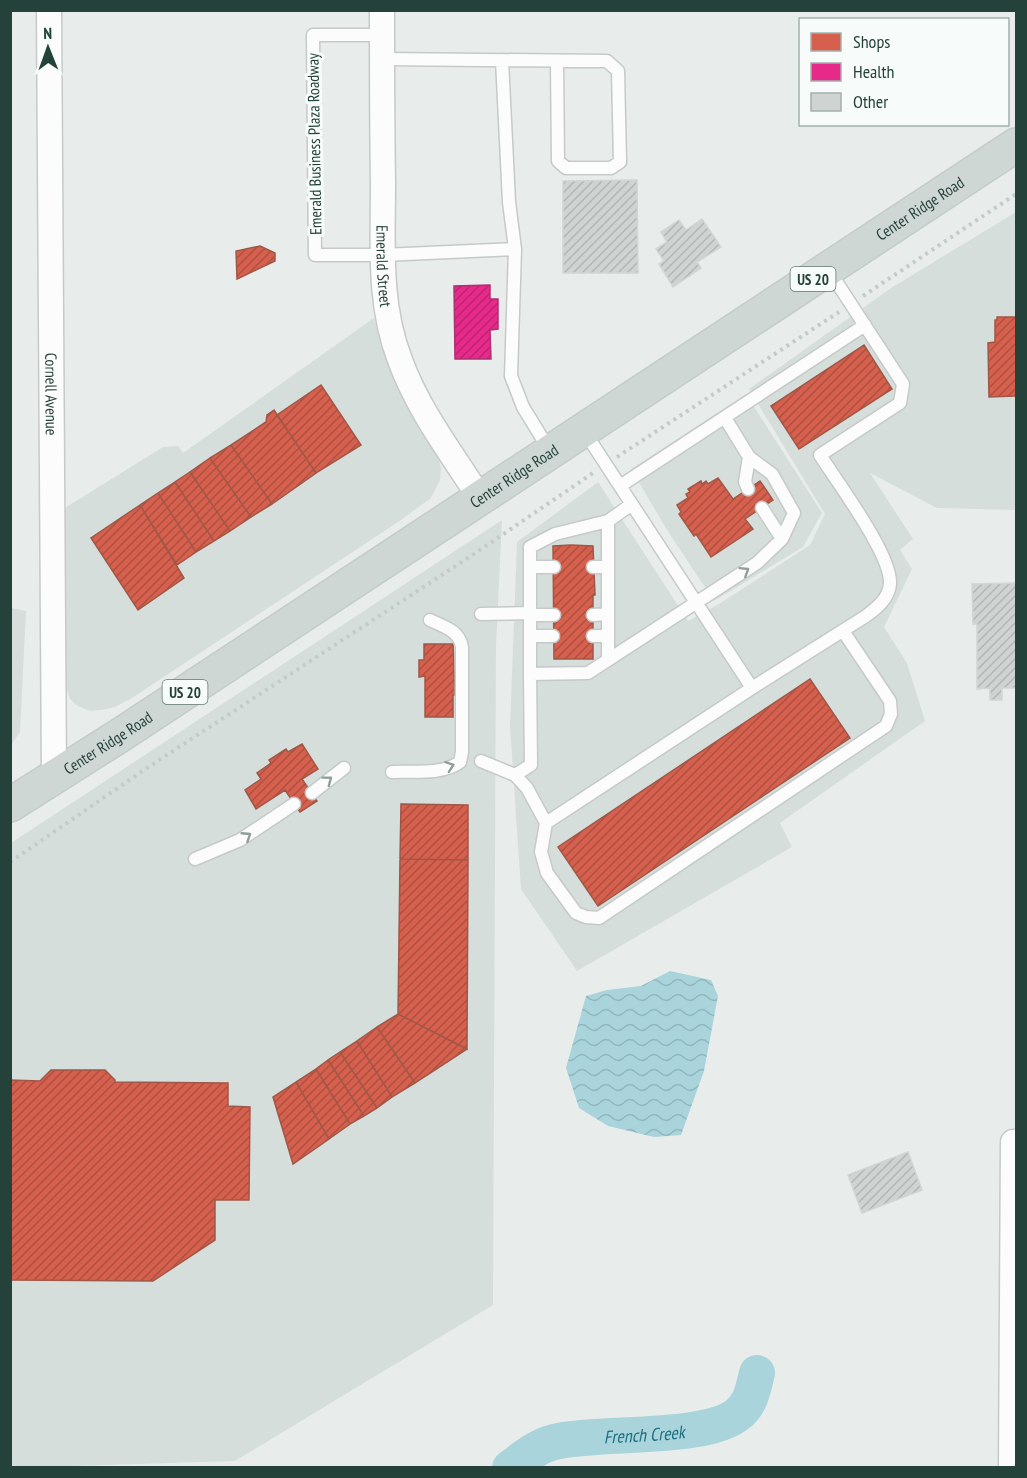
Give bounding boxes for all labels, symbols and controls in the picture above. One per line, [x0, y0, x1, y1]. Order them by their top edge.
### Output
north arrow [18, 18, 78, 78]
legend [799, 18, 1009, 126]
text: N [43, 23, 52, 43]
text: Shops [853, 30, 890, 53]
street label: Emerald Business Plaza Roadway [302, 53, 326, 235]
text: Health [853, 60, 894, 83]
text: Other [853, 90, 888, 113]
street label: Center Ridge Road [872, 172, 968, 245]
street label: Emerald Street [373, 225, 396, 309]
road number: US 20 [790, 267, 836, 291]
street label: Cornell Avenue [41, 353, 62, 435]
street label: Center Ridge Road [466, 439, 562, 512]
one-way arrow [739, 566, 749, 578]
road number: US 20 [162, 680, 207, 704]
street label: Center Ridge Road [60, 707, 156, 779]
one-way arrow [444, 761, 454, 773]
one-way arrow [321, 777, 332, 788]
one-way arrow [241, 831, 251, 843]
water label: French Creek [603, 1419, 688, 1448]

